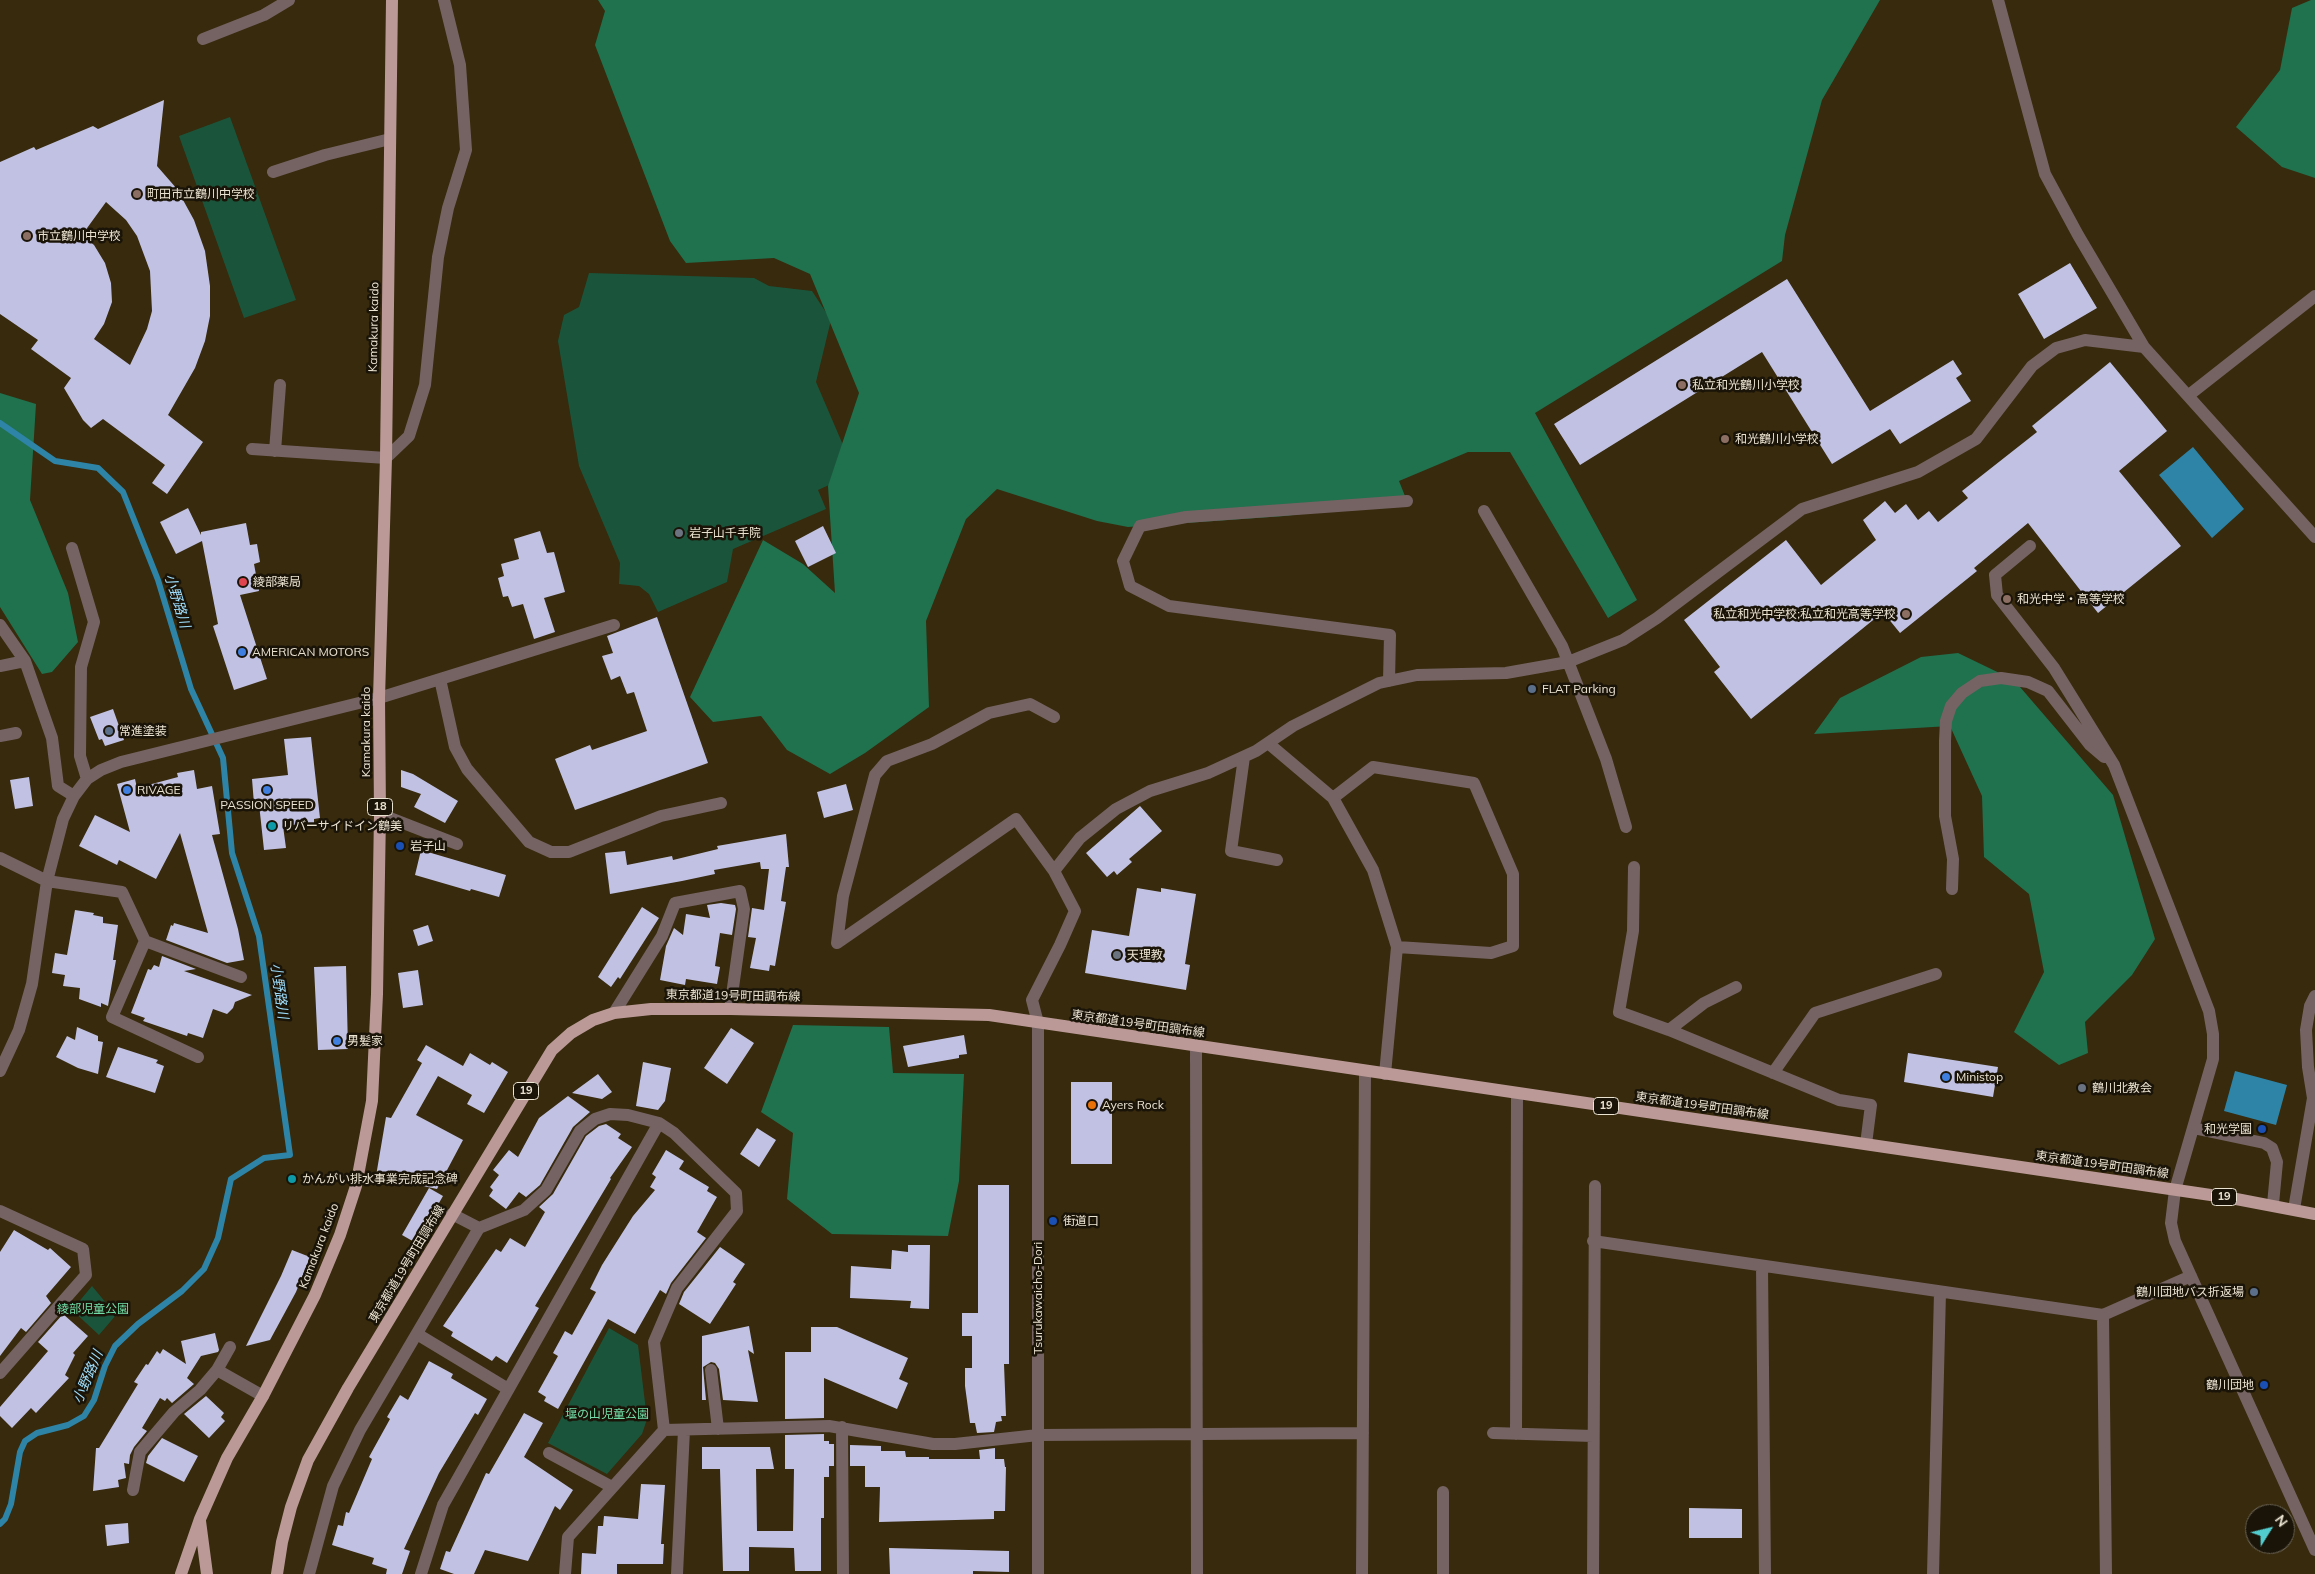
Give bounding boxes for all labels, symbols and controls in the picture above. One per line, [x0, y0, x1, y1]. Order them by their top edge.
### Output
place label: 町田市立鶴川中学校 [147, 187, 255, 201]
marker: 町田市立鶴川中学校 [131, 188, 143, 200]
place label: 市立鶴川中学校 [37, 229, 121, 243]
marker: 市立鶴川中学校 [21, 230, 33, 242]
street label: Kamakura kaido [366, 282, 382, 372]
place label: 私立和光鶴川小学校 [1692, 378, 1800, 392]
marker: 私立和光鶴川小学校 [1676, 379, 1688, 391]
place label: 和光鶴川小学校 [1735, 432, 1819, 446]
marker: 和光鶴川小学校 [1719, 433, 1731, 445]
place label: 岩子山千手院 [689, 526, 761, 540]
marker: 岩子山千手院 [673, 527, 685, 539]
water label: 小野路川 [161, 572, 193, 630]
place label: 綾部薬局 [253, 575, 301, 589]
marker: 綾部薬局 [237, 576, 249, 588]
place label: 和光中学・高等学校 [2017, 592, 2125, 606]
marker: 和光中学・高等学校 [2001, 593, 2013, 605]
place label: 私立和光中学校;私立和光高等学校 [1713, 607, 1896, 621]
marker: 私立和光中学校;私立和光高等学校 [1900, 608, 1912, 620]
place label: AMERICAN MOTORS [252, 645, 369, 659]
marker: AMERICAN MOTORS [236, 646, 248, 658]
place label: FLAT Parking [1542, 682, 1616, 696]
marker: FLAT Parking [1526, 683, 1538, 695]
street label: Kamakura kaido [359, 687, 373, 777]
place label: 常進塗装 [119, 724, 167, 738]
marker: 常進塗装 [103, 725, 115, 737]
place label: RIVAGE [137, 783, 181, 797]
marker: RIVAGE [121, 784, 133, 796]
marker: PASSION SPEED [261, 784, 273, 796]
place label: PASSION SPEED [220, 798, 314, 812]
road number: 18 [368, 799, 392, 816]
place label: リバーサイドイン鶴美 [282, 819, 402, 833]
marker: リバーサイドイン鶴美 [266, 820, 278, 832]
place label: 岩子山 [410, 839, 446, 853]
marker: 岩子山 [394, 840, 406, 852]
place label: 天理教 [1127, 948, 1163, 962]
marker: 天理教 [1111, 949, 1123, 961]
water label: 小野路川 [267, 962, 291, 1020]
street label: 東京都道19号町田調布線 [666, 988, 800, 1004]
street label: 東京都道19号町田調布線 [1070, 1008, 1206, 1040]
place label: 男髪家 [347, 1034, 383, 1048]
marker: 男髪家 [331, 1035, 343, 1047]
place label: Ministop [1956, 1070, 2003, 1084]
marker: Ministop [1940, 1071, 1952, 1083]
place label: 鶴川北教会 [2092, 1081, 2152, 1095]
road number: 19 [514, 1082, 538, 1100]
marker: 鶴川北教会 [2076, 1082, 2088, 1094]
street label: 東京都道19号町田調布線 [1634, 1090, 1770, 1122]
place label: Ayers Rock [1102, 1098, 1164, 1112]
road number: 19 [1594, 1098, 1618, 1114]
marker: Ayers Rock [1086, 1099, 1098, 1111]
place label: 和光学園 [2204, 1122, 2252, 1136]
marker: 和光学園 [2256, 1123, 2268, 1135]
street label: 東京都道19号町田調布線 [2034, 1149, 2170, 1181]
place label: かんがい排水事業完成記念碑 [302, 1172, 458, 1186]
marker: かんがい排水事業完成記念碑 [286, 1173, 298, 1185]
road number: 19 [2212, 1188, 2236, 1206]
street label: Kamakura kaido [296, 1201, 342, 1291]
street label: 東京都道19号町田調布線 [366, 1203, 448, 1325]
place label: 街道口 [1063, 1214, 1099, 1228]
marker: 街道口 [1047, 1215, 1059, 1227]
street label: Tsurukawaicho-Dori [1031, 1242, 1045, 1354]
place label: 鶴川団地バス折返場 [2136, 1285, 2244, 1299]
marker: 鶴川団地バス折返場 [2248, 1286, 2260, 1298]
park label: 綾部児童公園 [57, 1302, 129, 1316]
water label: 小野路川 [69, 1348, 107, 1406]
place label: 鶴川団地 [2206, 1378, 2254, 1392]
marker: 鶴川団地 [2258, 1379, 2270, 1391]
park label: 堰の山児童公園 [565, 1407, 649, 1421]
north arrow [2245, 1504, 2295, 1554]
text: N [2271, 1511, 2292, 1530]

